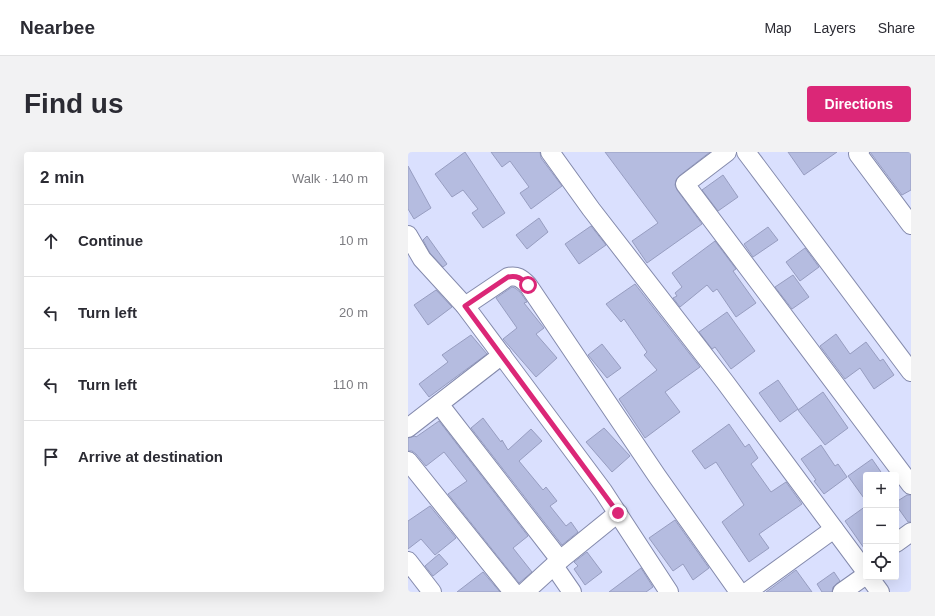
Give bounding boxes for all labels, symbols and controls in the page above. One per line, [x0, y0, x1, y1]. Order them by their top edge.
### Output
text: Nearbee [20, 17, 95, 38]
text: Map [764, 20, 792, 36]
text: Layers [814, 20, 856, 36]
text: Share [878, 20, 915, 36]
button: Directions [807, 86, 911, 122]
text: Find us [24, 88, 124, 119]
text: 2 min [40, 168, 84, 187]
text: Walk · 140 m [292, 171, 368, 186]
icon: ahead [40, 230, 62, 252]
text: Continue [78, 232, 143, 249]
text: 10 m [339, 233, 368, 248]
route start [519, 276, 537, 294]
icon: left [40, 302, 62, 324]
text: Turn left [78, 304, 137, 321]
text: 20 m [339, 305, 368, 320]
icon: left [40, 374, 62, 396]
text: Turn left [78, 376, 137, 393]
text: 110 m [333, 377, 368, 392]
icon: arrive [40, 446, 62, 468]
text: Arrive at destination [78, 448, 223, 465]
map controls [863, 472, 899, 580]
button: + [863, 472, 899, 508]
route end [609, 504, 627, 522]
button: − [863, 508, 899, 544]
button: locate [863, 544, 899, 580]

